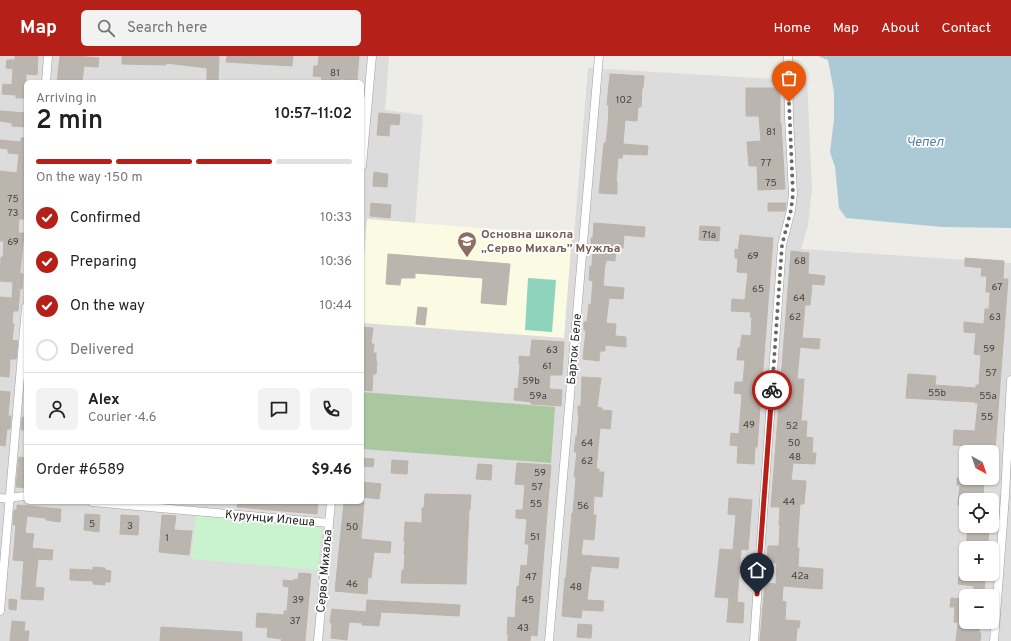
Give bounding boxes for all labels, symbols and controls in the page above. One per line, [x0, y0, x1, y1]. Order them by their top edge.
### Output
search box [81, 10, 361, 46]
text: Map [20, 16, 57, 40]
icon: search [95, 17, 117, 39]
text: Search here [127, 19, 207, 38]
text: Home [774, 20, 811, 37]
text: Map [833, 20, 859, 37]
text: About [881, 20, 920, 37]
text: Contact [942, 20, 991, 37]
pin [772, 61, 806, 102]
house number: 81 [330, 67, 340, 80]
icon: bag [778, 67, 800, 89]
text: Arriving in [36, 91, 97, 107]
house number: 102 [616, 94, 632, 107]
text: 2 min [36, 105, 103, 138]
text: 10:57–11:02 [275, 105, 352, 124]
house number: 81 [766, 126, 776, 139]
water label: Чепел [907, 135, 944, 151]
house number: 77 [761, 157, 771, 170]
text: On the way · 150 m [36, 170, 142, 186]
house number: 75 [765, 177, 777, 190]
house number: 75 [7, 193, 19, 206]
house number: 73 [7, 207, 19, 220]
icon: check [36, 207, 58, 229]
text: Confirmed [70, 209, 141, 228]
text: 10:33 [320, 210, 352, 226]
place label: Основна школа „Серво Михаљ” Мужља [481, 227, 620, 257]
house number: 71a [702, 229, 716, 242]
school or university icon: Основна школа „Серво Михаљ” Мужља [456, 230, 478, 258]
house number: 69 [7, 236, 19, 249]
house number: 69 [747, 250, 759, 263]
icon: check [36, 251, 58, 273]
text: Preparing [70, 253, 137, 272]
text: 10:36 [320, 254, 352, 270]
house number: 68 [794, 255, 806, 268]
house number: 67 [992, 281, 1003, 294]
house number: 65 [752, 283, 764, 296]
house number: 64 [793, 292, 805, 305]
icon: check [36, 295, 58, 317]
text: On the way [70, 297, 145, 316]
text: 10:44 [320, 298, 352, 314]
house number: 62 [789, 311, 801, 324]
house number: 63 [989, 311, 1001, 324]
street label: Барток Беле [564, 313, 586, 385]
text: Delivered [70, 341, 134, 360]
house number: 59 [983, 343, 995, 356]
house number: 63 [546, 344, 558, 357]
house number: 61 [542, 360, 552, 373]
house number: 57 [985, 367, 997, 380]
courier [752, 370, 792, 410]
house number: 59b [522, 375, 540, 388]
icon: bike [761, 379, 783, 401]
house number: 55b [928, 387, 946, 400]
button: person [36, 388, 78, 430]
button: chat [258, 388, 300, 430]
button: phone [310, 388, 352, 430]
house number: 59a [529, 390, 547, 403]
house number: 55a [979, 390, 997, 403]
text: Alex [88, 391, 120, 410]
text: Courier · 4.6 [88, 410, 156, 426]
house number: 55 [981, 411, 993, 424]
house number: 49 [743, 419, 755, 432]
house number: 52 [786, 420, 798, 433]
house number: 64 [581, 437, 593, 450]
house number: 50 [788, 437, 800, 450]
north arrow [959, 445, 999, 485]
map controls [959, 445, 999, 629]
house number: 48 [789, 451, 801, 464]
house number: 62 [581, 455, 593, 468]
text: Order #6589 [36, 461, 125, 480]
text: $9.46 [311, 461, 352, 480]
house number: 59 [534, 467, 546, 480]
house number: 57 [531, 481, 543, 494]
button: locate [959, 493, 999, 533]
house number: 44 [783, 496, 795, 509]
house number: 55 [530, 498, 542, 511]
house number: 56 [577, 500, 589, 513]
street label: Курунци Илеша [224, 507, 315, 531]
house number: 5 [89, 518, 95, 531]
house number: 3 [127, 520, 133, 533]
house number: 50 [346, 521, 358, 534]
street label: Серво Михаља [313, 529, 337, 613]
house number: 51 [530, 531, 540, 544]
house number: 1 [165, 532, 169, 545]
button: + [959, 541, 999, 581]
pin [740, 553, 774, 594]
icon: home [746, 559, 768, 581]
house number: 42a [791, 570, 809, 583]
house number: 47 [525, 571, 537, 584]
house number: 46 [346, 578, 358, 591]
house number: 48 [570, 581, 582, 594]
button: − [959, 589, 999, 629]
house number: 39 [292, 594, 304, 607]
house number: 45 [522, 594, 534, 607]
house number: 37 [289, 615, 301, 628]
house number: 43 [517, 622, 529, 635]

